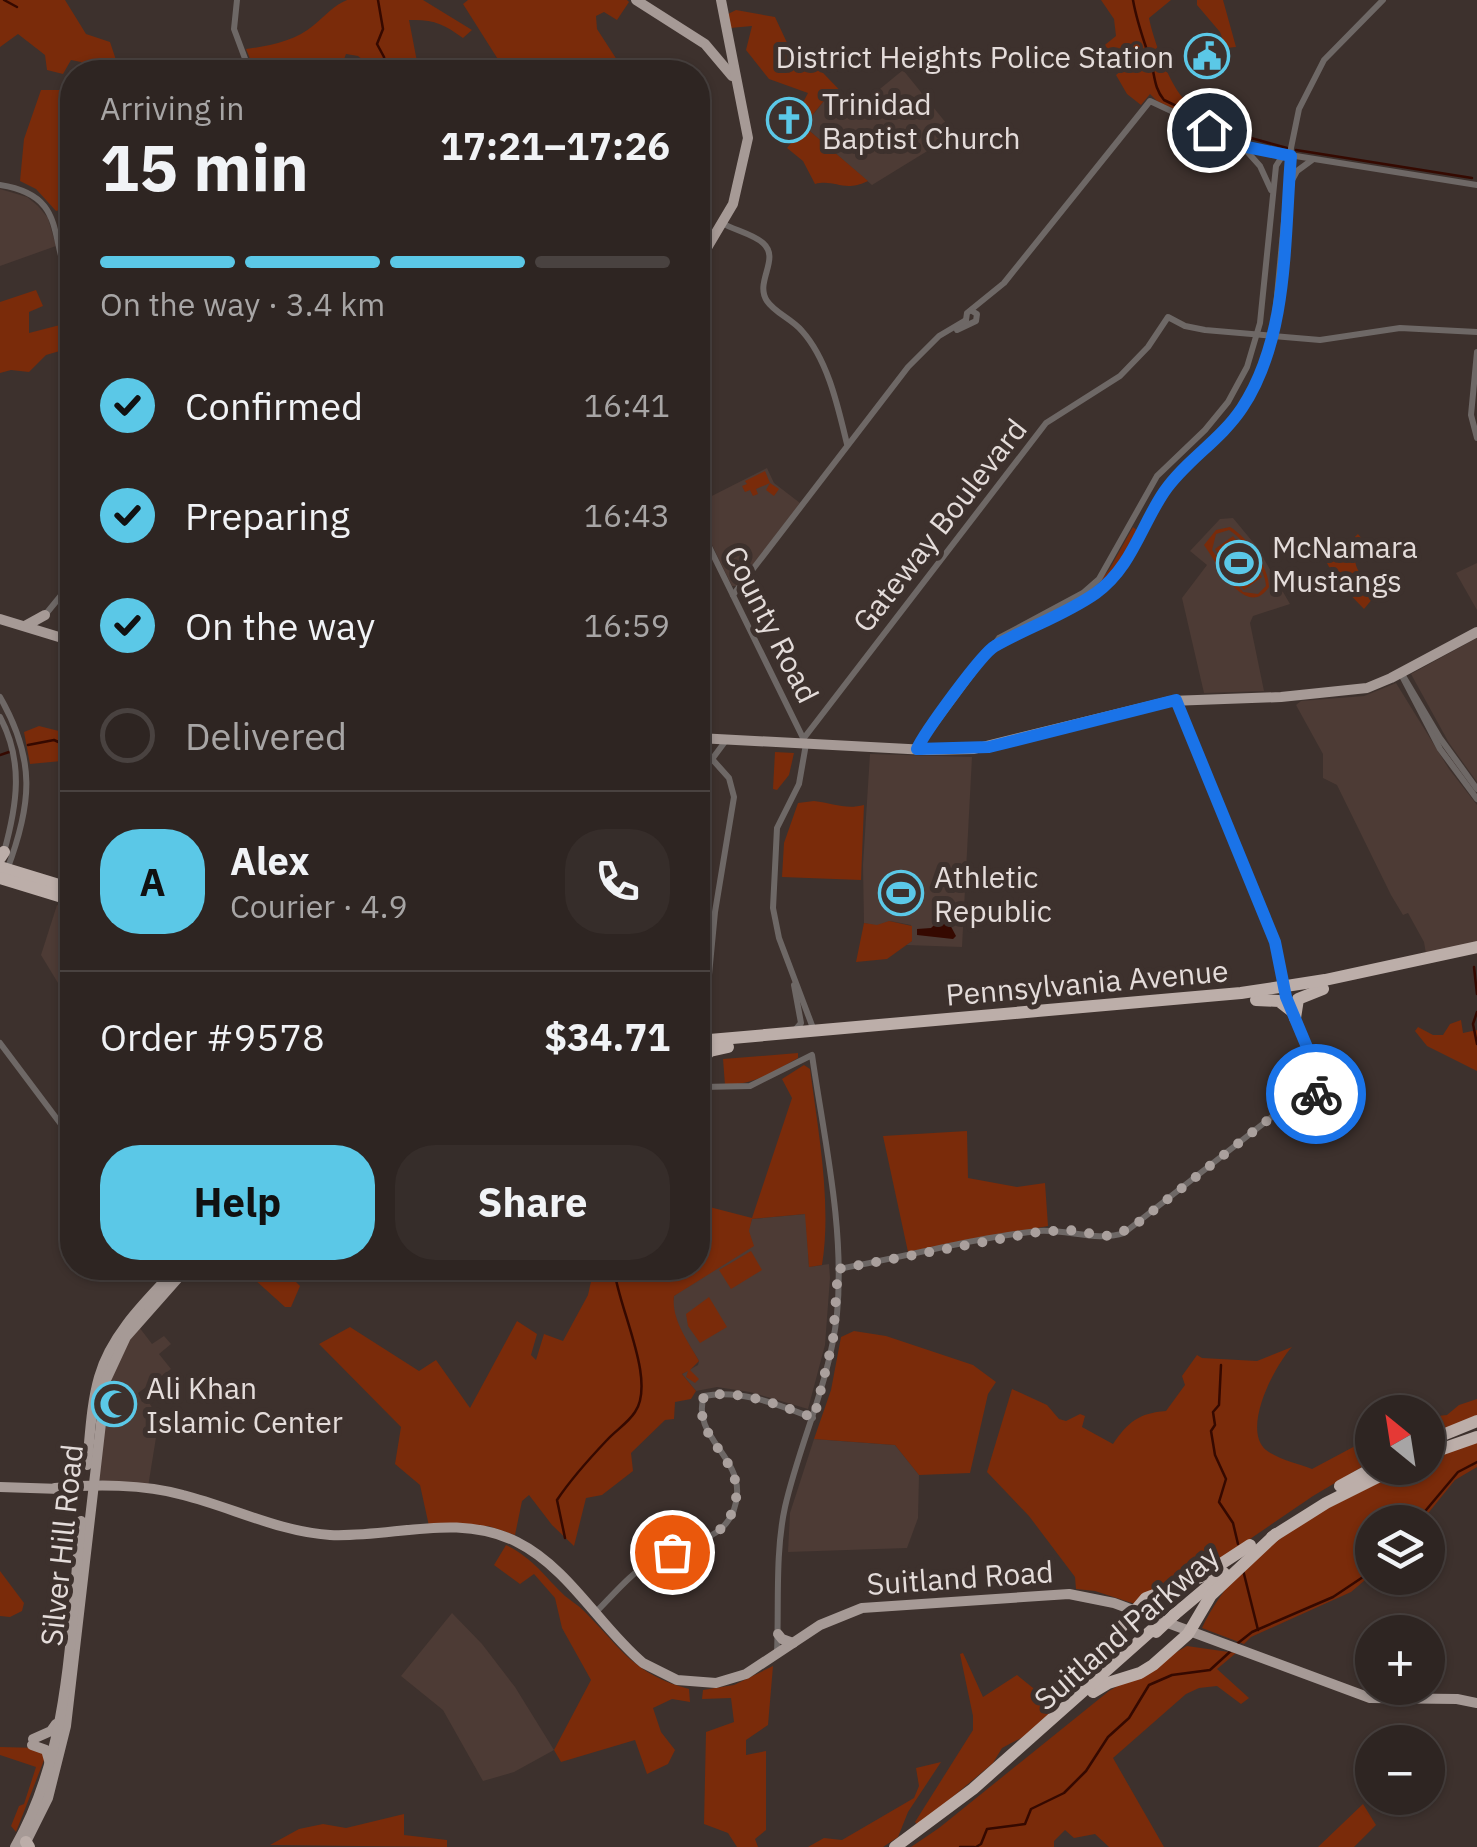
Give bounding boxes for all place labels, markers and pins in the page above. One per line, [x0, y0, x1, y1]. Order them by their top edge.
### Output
public building icon: District Heights Police Station [1184, 33, 1230, 79]
place label: District Heights Police Station [776, 37, 1174, 76]
place label: Trinidad Baptist Church [822, 84, 1021, 157]
pin [1167, 88, 1252, 173]
church icon: Trinidad Baptist Church [766, 97, 812, 143]
place label: McNamara Mustangs [1272, 527, 1418, 600]
sports icon: McNamara Mustangs [1216, 540, 1262, 586]
place label: Athletic Republic [934, 857, 1052, 930]
sports icon: Athletic Republic [878, 870, 924, 916]
place label: Ali Khan Islamic Center [146, 1368, 343, 1441]
mosque icon: Ali Khan Islamic Center [91, 1381, 137, 1427]
pin [630, 1510, 715, 1595]

